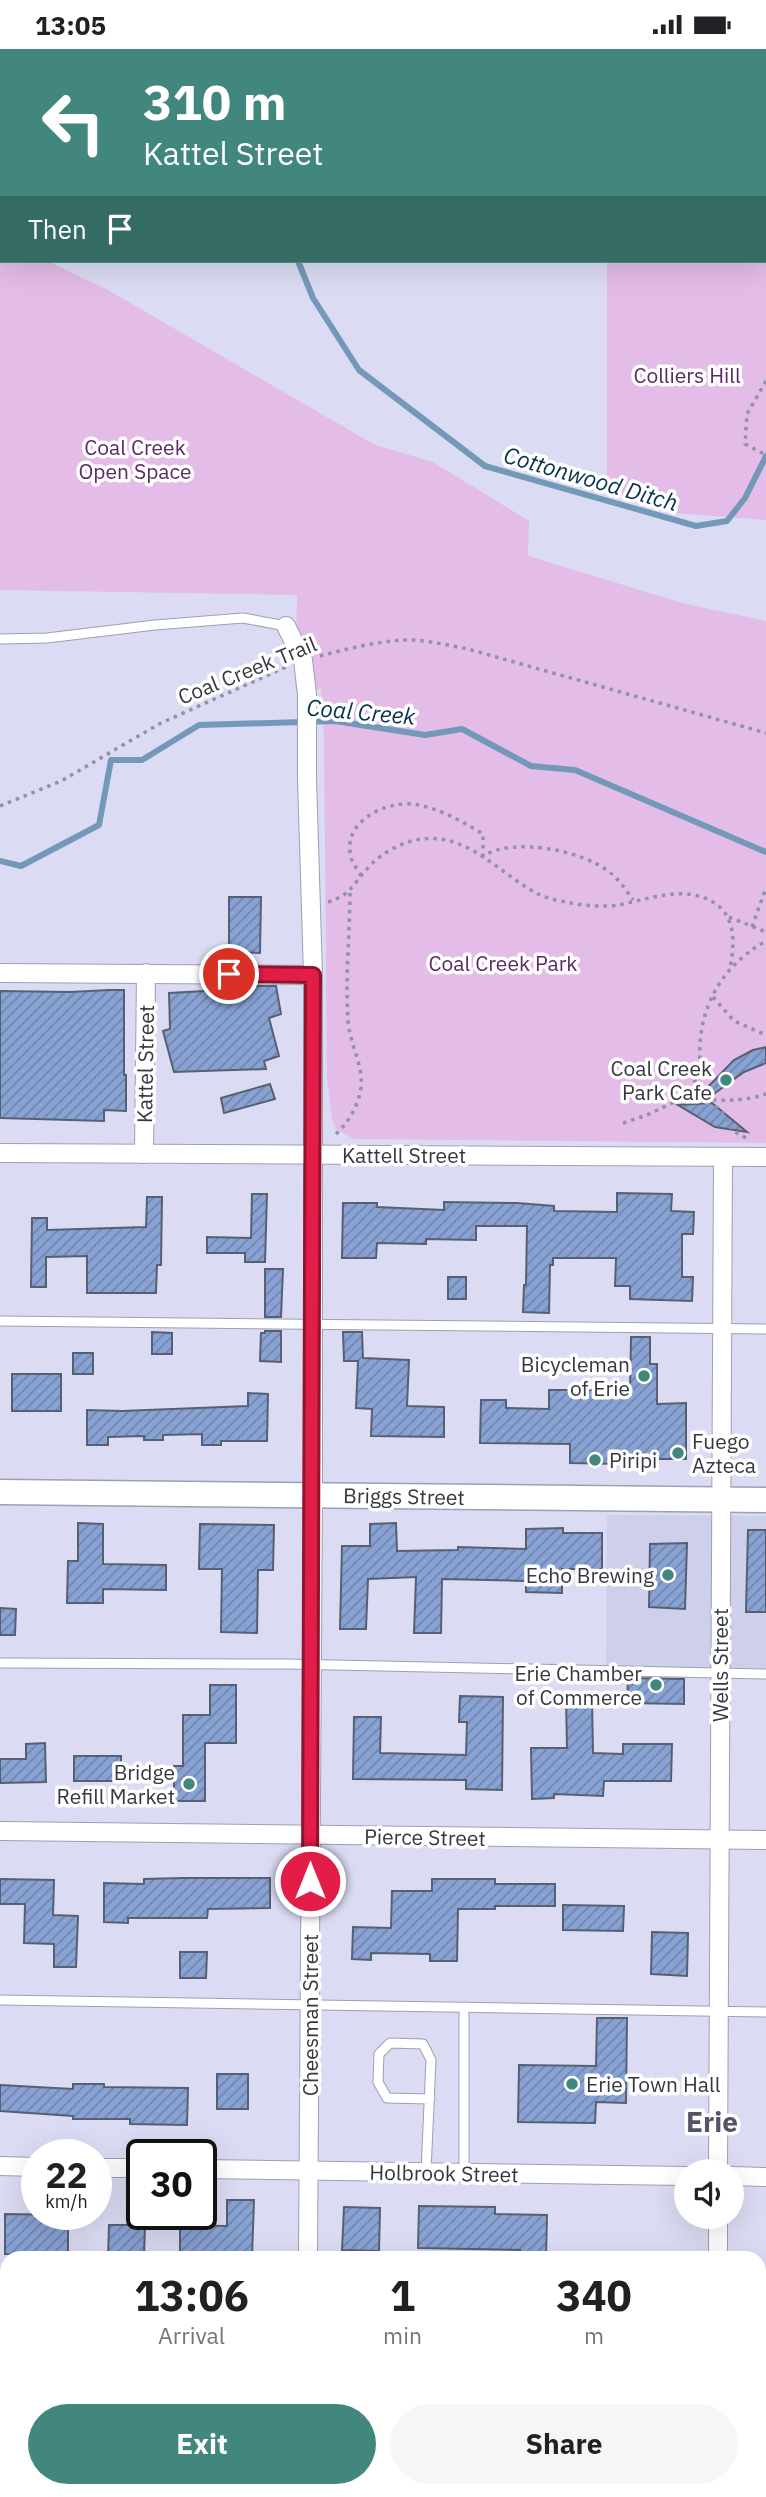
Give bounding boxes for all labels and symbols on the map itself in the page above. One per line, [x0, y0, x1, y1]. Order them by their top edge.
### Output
park label: Colliers Hill [633, 361, 741, 389]
park label: Coal Creek Open Space [78, 433, 192, 485]
water label: Cottonwood Ditch [501, 439, 681, 517]
street label: Coal Creek Trail [173, 629, 321, 711]
water label: Coal Creek [305, 691, 418, 731]
pin [199, 944, 259, 1004]
park label: Coal Creek Park [429, 949, 577, 977]
street label: Kattel Street [130, 1005, 160, 1123]
place label: Coal Creek Park Cafe [611, 1054, 712, 1106]
marker: Coal Creek Park Cafe [718, 1072, 734, 1088]
street label: Kattell Street [342, 1141, 466, 1169]
place label: Bicycleman of Erie [521, 1350, 630, 1402]
marker: Bicycleman of Erie [636, 1368, 652, 1384]
place label: Fuego Azteca [692, 1427, 756, 1479]
marker: Fuego Azteca [670, 1445, 686, 1461]
place label: Piripi [609, 1446, 657, 1474]
marker: Piripi [587, 1452, 603, 1468]
street label: Briggs Street [343, 1481, 465, 1511]
place label: Echo Brewing [526, 1561, 654, 1589]
marker: Echo Brewing [660, 1567, 676, 1583]
street label: Wells Street [706, 1608, 734, 1722]
place label: Erie Chamber of Commerce [514, 1659, 642, 1711]
marker: Erie Chamber of Commerce [648, 1677, 664, 1693]
place label: Bridge Refill Market [57, 1758, 175, 1810]
marker: Bridge Refill Market [181, 1776, 197, 1792]
street label: Pierce Street [364, 1822, 486, 1852]
position arrow [273, 1844, 347, 1918]
street label: Cheesman Street [296, 1934, 324, 2096]
place label: Erie Town Hall [586, 2070, 721, 2098]
marker: Erie Town Hall [564, 2076, 580, 2092]
district label: Erie [686, 2103, 738, 2140]
speed limit sign: 30 [126, 2139, 217, 2230]
street label: Holbrook Street [369, 2158, 519, 2188]

